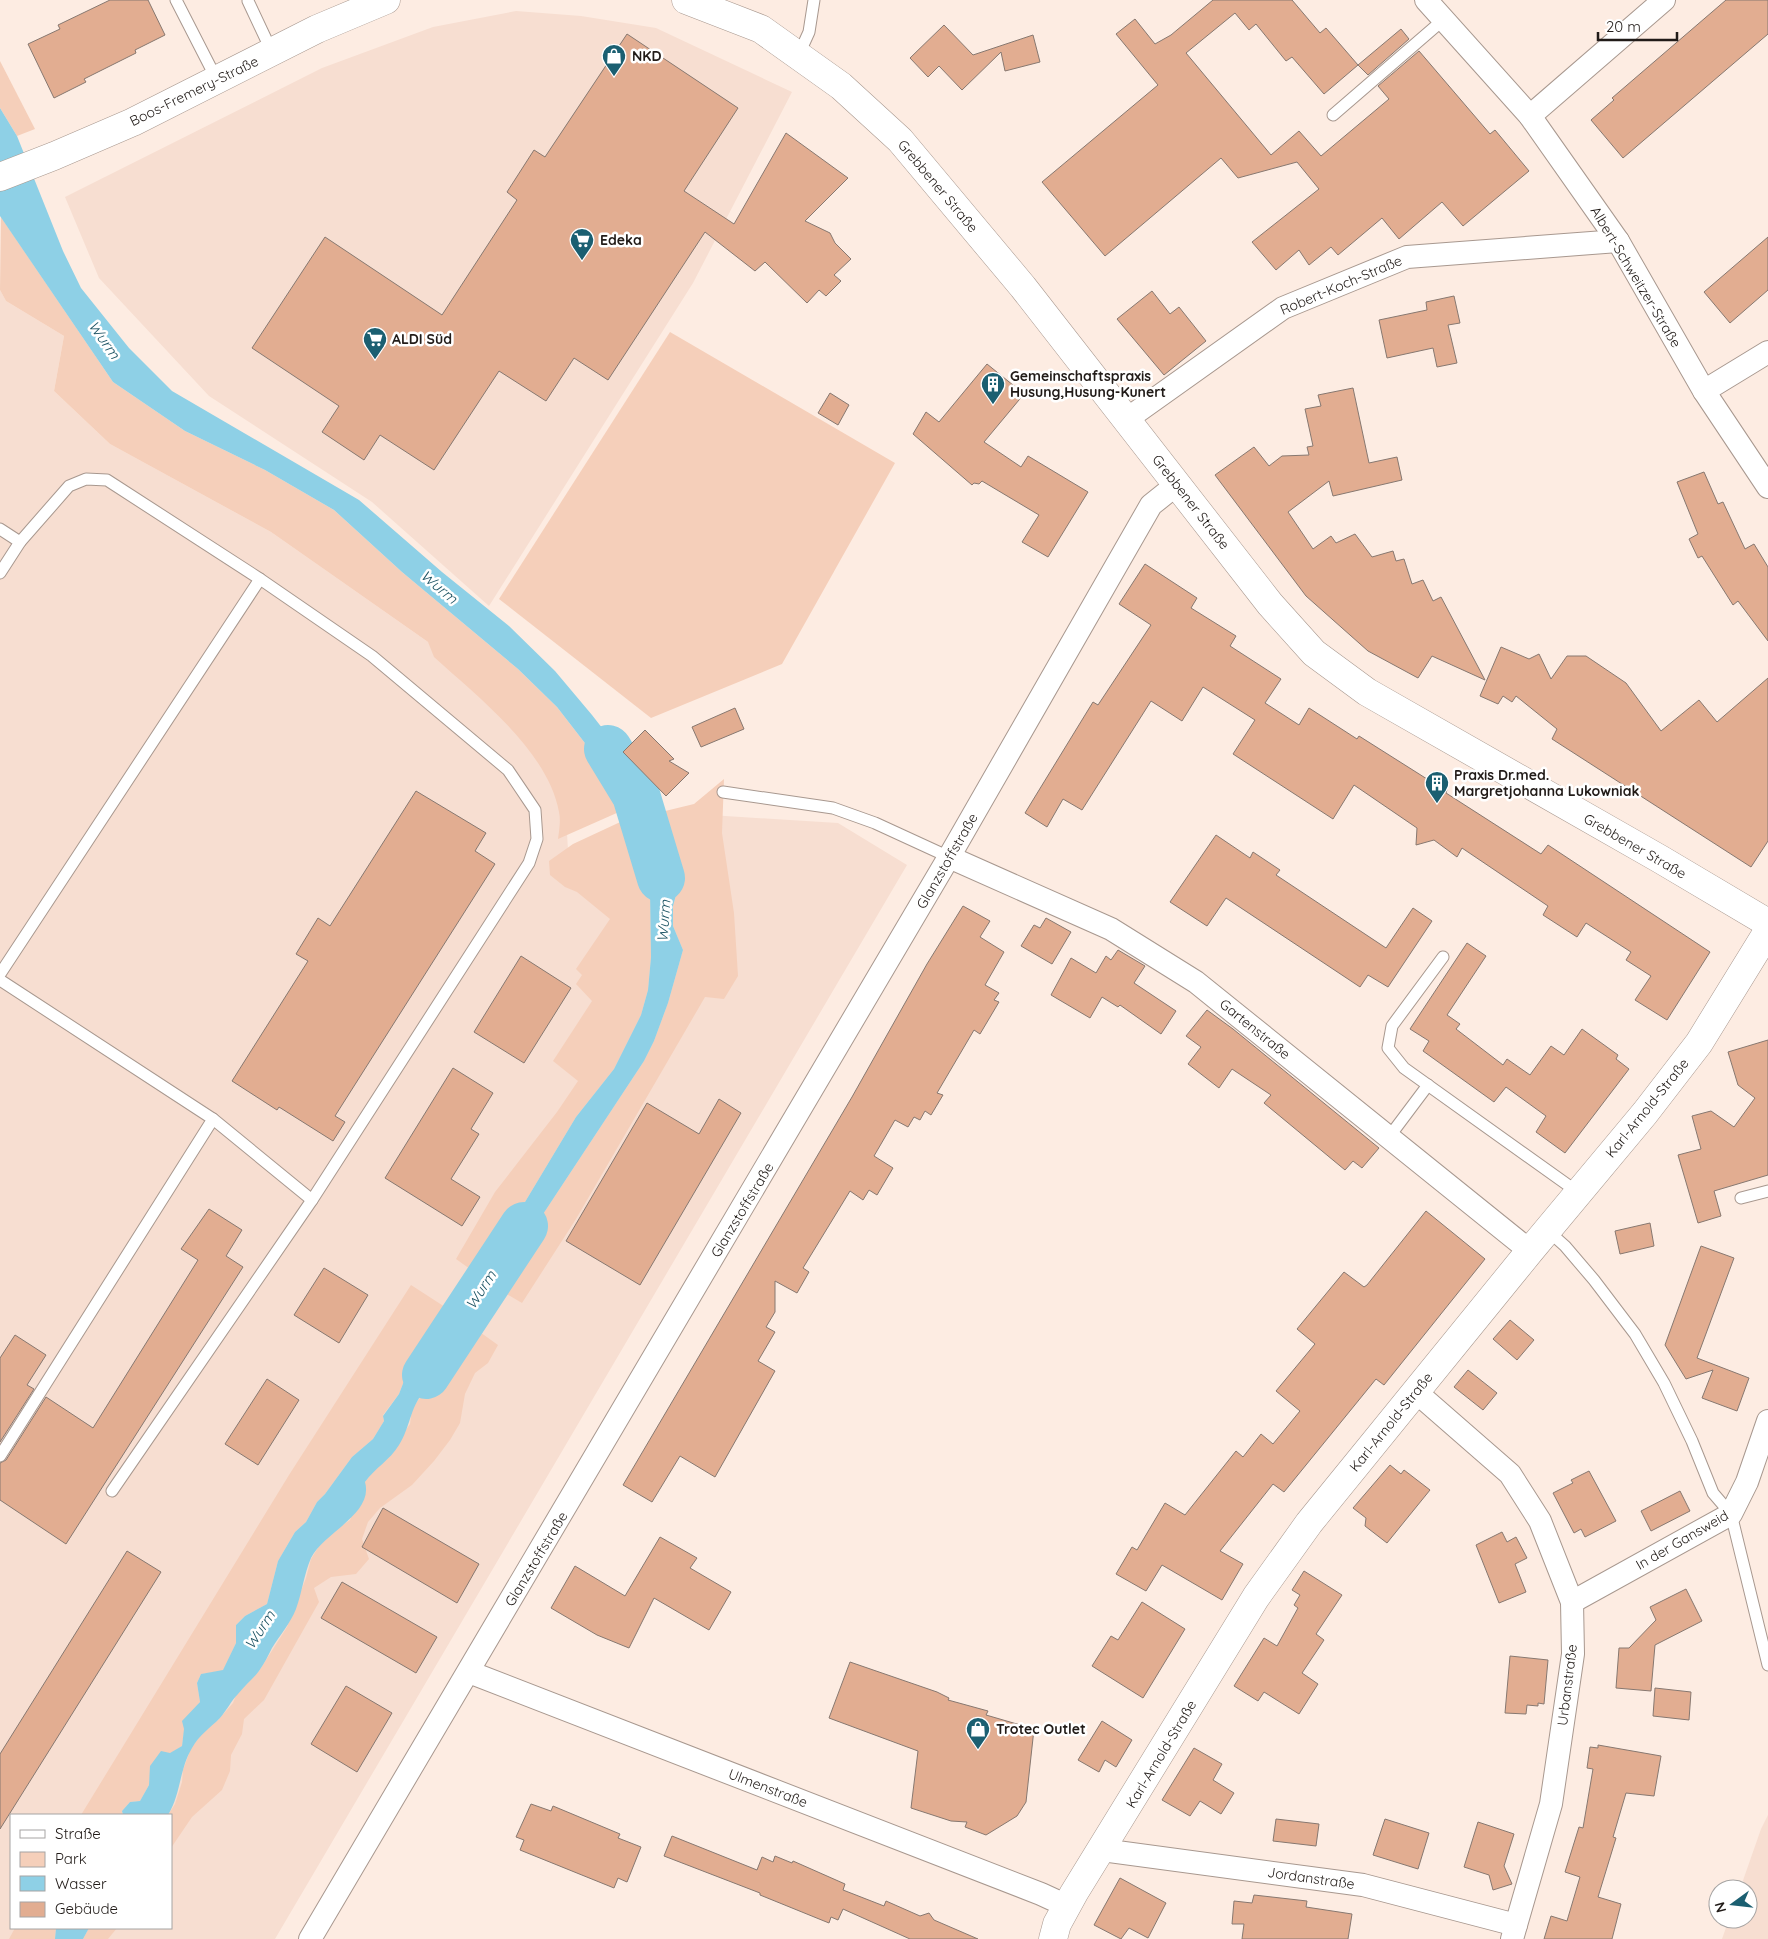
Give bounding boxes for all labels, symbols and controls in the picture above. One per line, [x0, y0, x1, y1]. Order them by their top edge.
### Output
scale bar [1598, 10, 1677, 42]
text: 20 m [1606, 17, 1641, 36]
shop icon: NKD [601, 43, 627, 77]
place label: NKD [632, 47, 661, 65]
street label: Boos-Fremery-Straße [127, 52, 261, 130]
street label: Grebbener Straße [894, 136, 982, 236]
street label: Albert-Schweitzer-Straße [1587, 203, 1685, 351]
supermarket icon: Edeka [569, 227, 595, 261]
place label: Edeka [600, 231, 642, 249]
street label: Robert-Koch-Straße [1277, 251, 1405, 319]
water label: Wurm [84, 317, 125, 363]
supermarket icon: ALDI Süd [362, 326, 388, 360]
place label: ALDI Süd [392, 330, 452, 348]
place label: Gemeinschaftspraxis Husung,Husung-Kunert [1010, 367, 1166, 401]
building icon: Gemeinschaftspraxis Husung,Husung-Kunert [980, 371, 1006, 405]
street label: Grebbener Straße [1148, 451, 1234, 553]
water label: Wurm [417, 566, 462, 608]
place label: Praxis Dr.med. Margretjohanna Lukowniak [1454, 766, 1639, 800]
building icon: Praxis Dr.med. Margretjohanna Lukowniak [1424, 770, 1450, 804]
street label: Grebbener Straße [1580, 809, 1690, 883]
street label: Glanzstoffstraße [912, 810, 982, 912]
water label: Wurm [653, 899, 674, 943]
street label: Gartenstraße [1216, 995, 1294, 1063]
street label: Karl-Arnold-Straße [1601, 1055, 1693, 1161]
street label: Glanzstoffstraße [707, 1159, 777, 1261]
water label: Wurm [461, 1267, 500, 1313]
street label: Karl-Arnold-Straße [1345, 1369, 1437, 1475]
street label: In der Gansweid [1632, 1506, 1732, 1574]
street label: Glanzstoffstraße [501, 1508, 571, 1610]
water label: Wurm [240, 1607, 279, 1653]
street label: Urbanstraße [1553, 1643, 1581, 1727]
street label: Karl-Arnold-Straße [1122, 1697, 1200, 1811]
shop icon: Trotec Outlet [965, 1716, 991, 1750]
place label: Trotec Outlet [996, 1720, 1086, 1738]
street label: Ulmenstraße [726, 1765, 810, 1811]
legend [10, 1814, 172, 1929]
text: Straße [55, 1824, 101, 1843]
text: Park [55, 1849, 87, 1868]
street label: Jordanstraße [1266, 1863, 1356, 1893]
text: Wasser [55, 1874, 107, 1893]
north arrow [1708, 1879, 1758, 1929]
text: Gebäude [55, 1899, 118, 1918]
text: N [1710, 1900, 1730, 1915]

